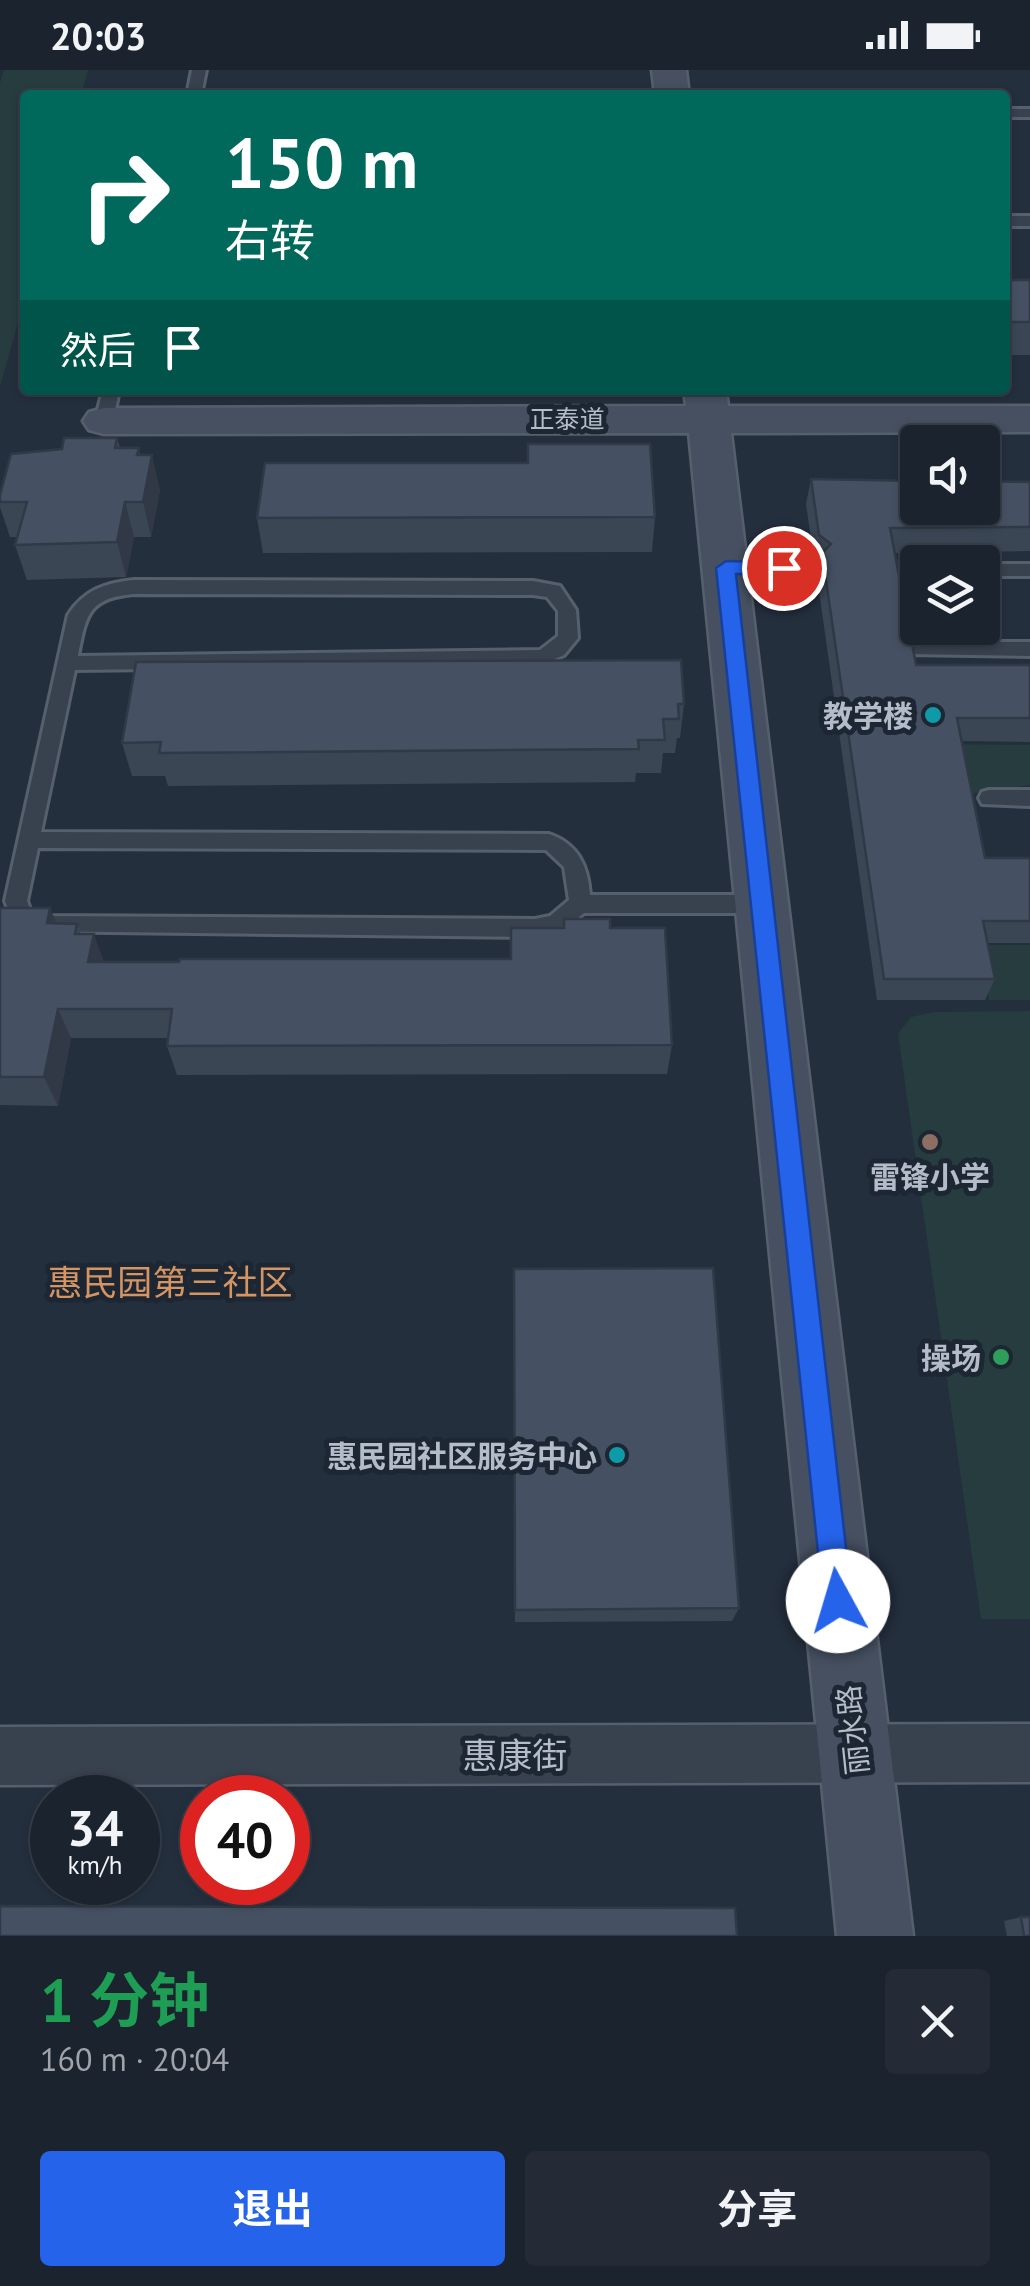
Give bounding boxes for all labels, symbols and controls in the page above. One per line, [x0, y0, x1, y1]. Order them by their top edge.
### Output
text: 20:03 [50, 11, 146, 60]
text: 150 m [225, 117, 418, 207]
icon: right [60, 130, 190, 260]
text: 右转 [225, 211, 315, 269]
icon: arrive [156, 320, 211, 375]
text: 然后 [60, 325, 136, 374]
street label: 正泰道 [529, 403, 605, 435]
map controls [900, 425, 1000, 645]
button: sound [900, 425, 1000, 525]
pin [742, 526, 827, 611]
icon: arrive [757, 541, 812, 596]
button: layers [900, 545, 1000, 645]
place label: 教学楼 [823, 696, 913, 735]
marker: 教学楼 [922, 704, 944, 726]
marker: 雷锋小学 [919, 1131, 941, 1153]
place label: 雷锋小学 [870, 1157, 990, 1196]
district label: 惠民园第三社区 [47, 1259, 293, 1305]
place label: 操场 [921, 1338, 981, 1377]
marker: 操场 [990, 1346, 1012, 1368]
place label: 惠民园社区服务中心 [327, 1436, 597, 1475]
marker: 惠民园社区服务中心 [606, 1444, 628, 1466]
position arrow [786, 1549, 890, 1653]
street label: 丽水路 [828, 1683, 876, 1777]
street label: 惠康街 [462, 1732, 568, 1778]
speed limit sign: 40 [180, 1775, 310, 1905]
text: 34 [67, 1795, 123, 1860]
text: km/h [68, 1849, 122, 1881]
text: 1 分钟 [40, 1961, 209, 2039]
button: close [885, 1969, 990, 2074]
text: 160 m · 20:04 [40, 2038, 229, 2080]
button: 退出 [40, 2151, 505, 2266]
button: 分享 [525, 2151, 990, 2266]

